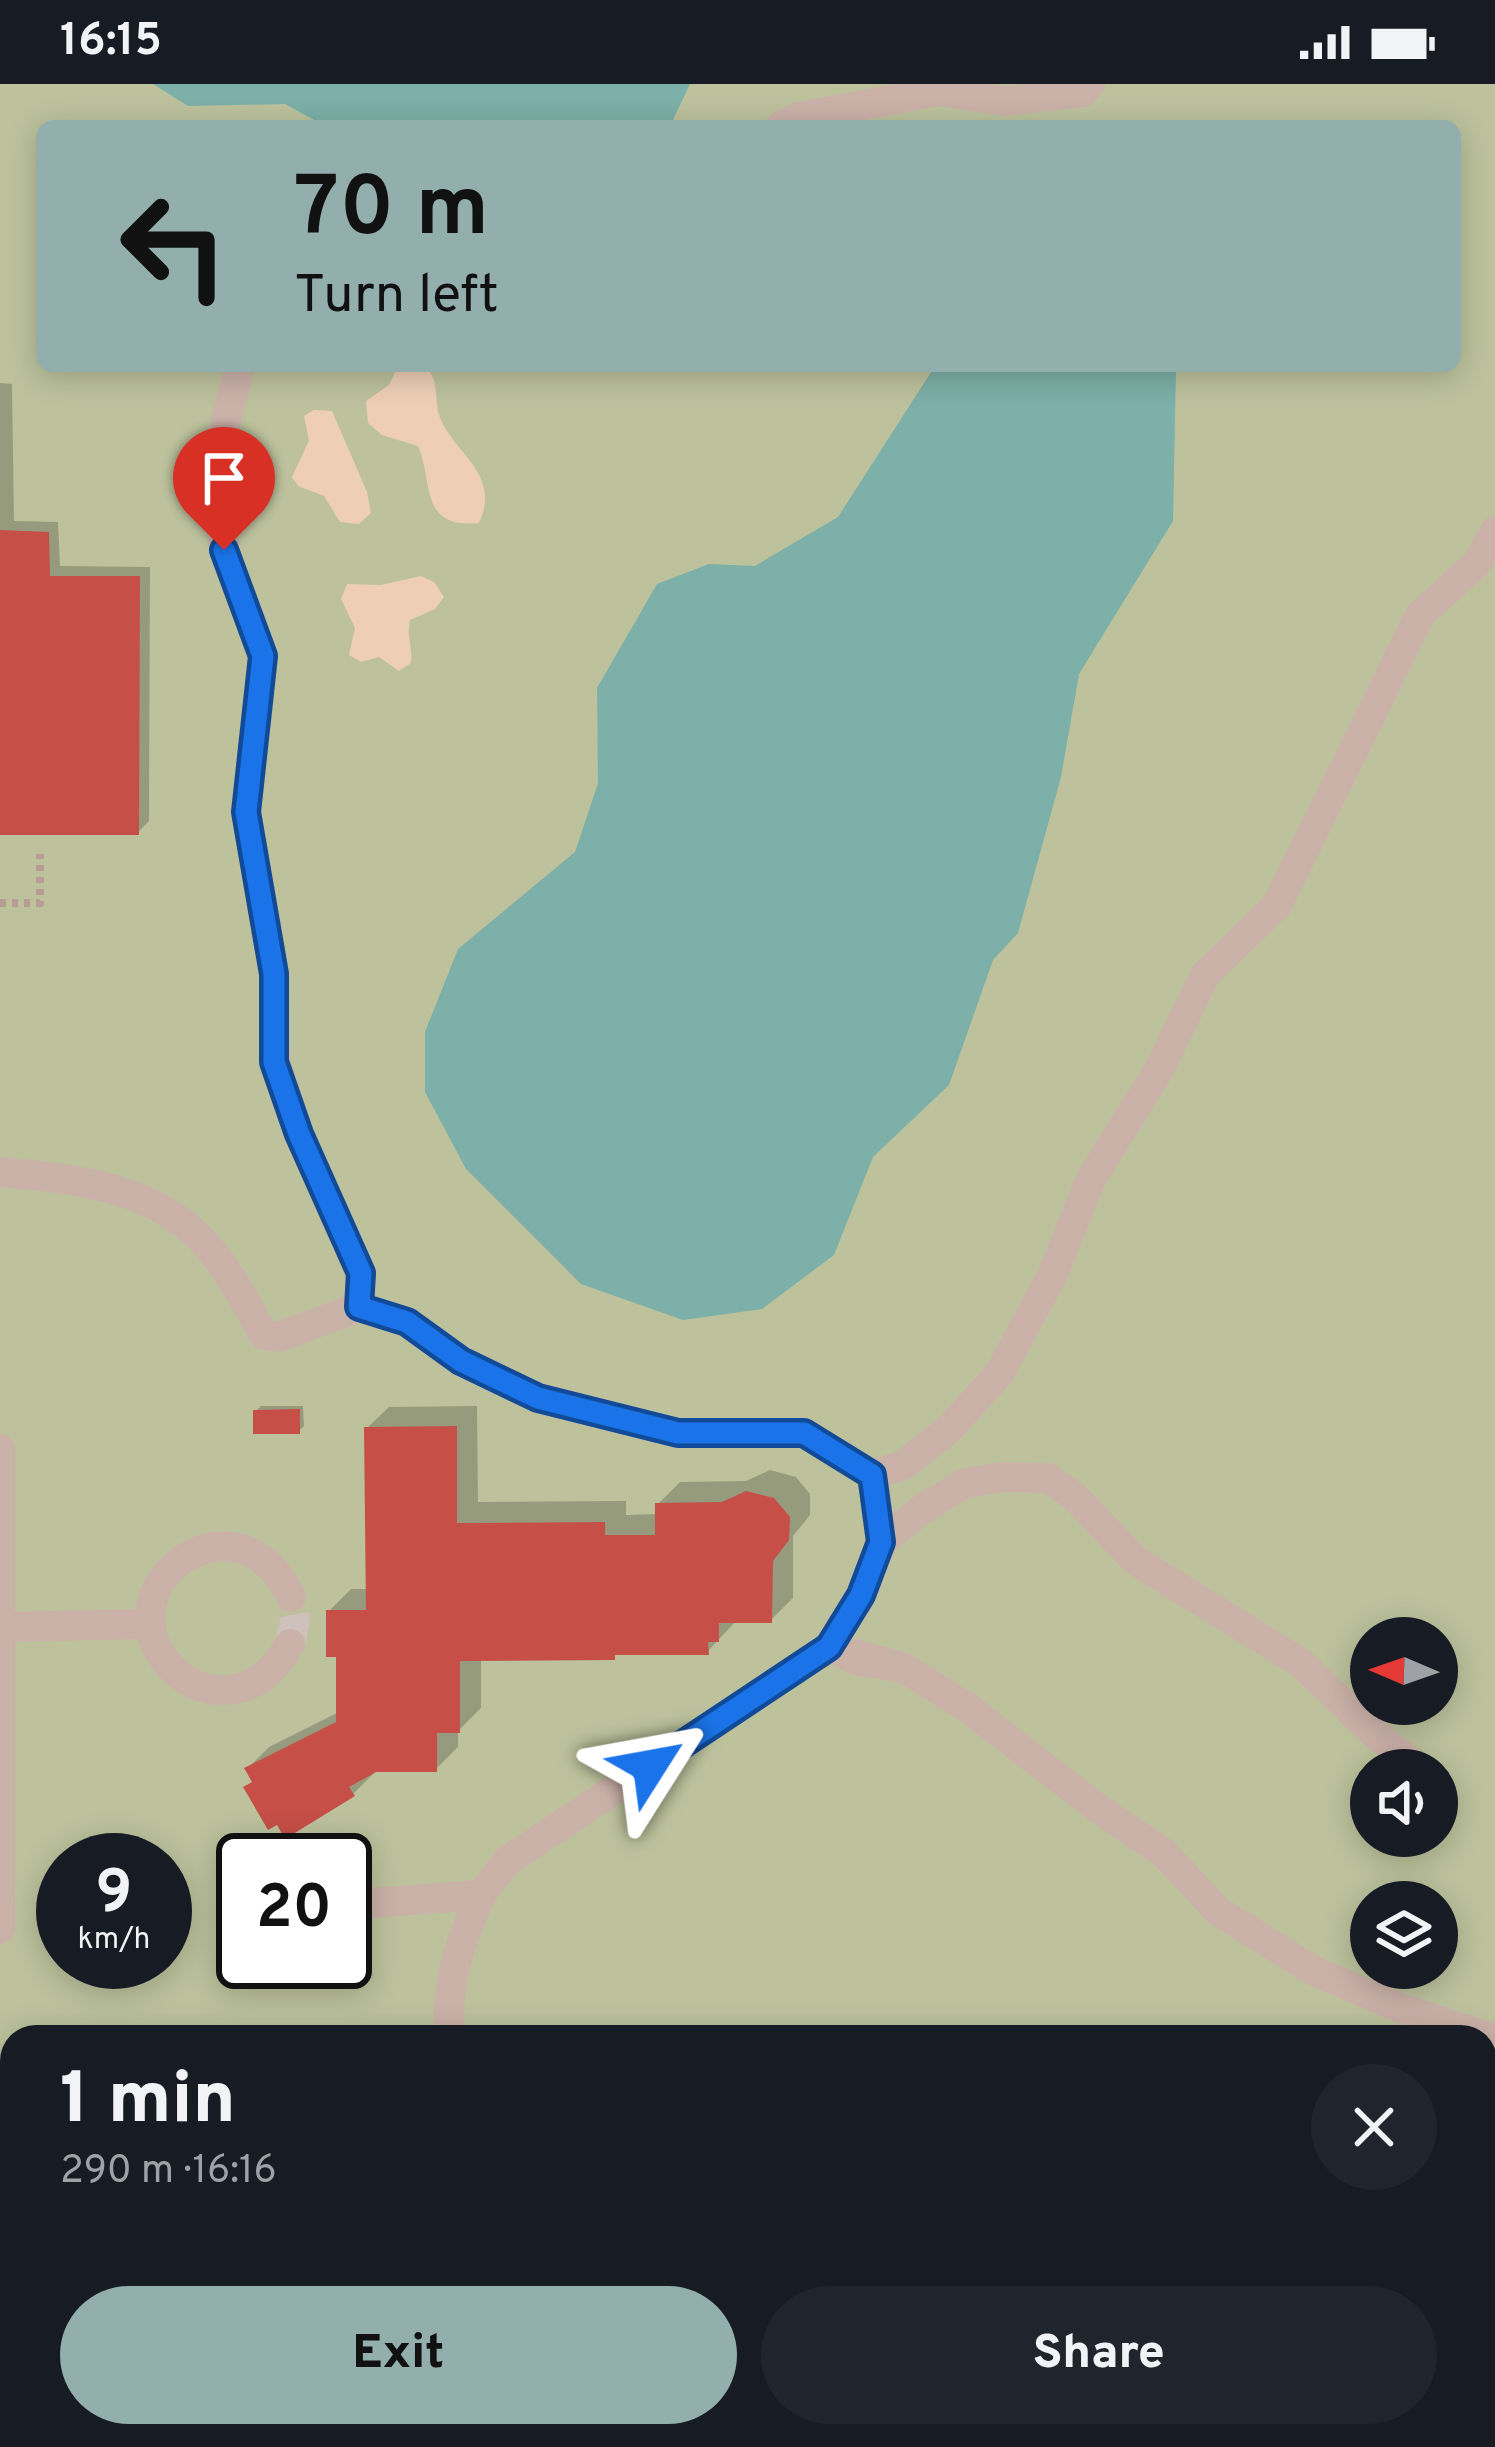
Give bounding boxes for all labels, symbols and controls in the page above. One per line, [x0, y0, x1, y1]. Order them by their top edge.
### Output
text: 16:15 [60, 14, 162, 71]
text: 70 m [294, 159, 489, 265]
icon: left [96, 168, 252, 324]
text: Turn left [294, 263, 499, 332]
pin [173, 427, 275, 550]
icon: arrive [191, 445, 257, 511]
north arrow [1350, 1617, 1458, 1725]
map controls [1350, 1617, 1458, 1989]
position arrow [587, 1703, 713, 1829]
button: sound [1350, 1749, 1458, 1857]
speed limit sign: 20 [216, 1833, 372, 1989]
text: 9 [96, 1858, 132, 1934]
button: layers [1350, 1881, 1458, 1989]
text: km/h [78, 1922, 150, 1959]
text: 1 min [60, 2057, 236, 2149]
button: close [1311, 2064, 1437, 2190]
text: 290 m · 16:16 [60, 2148, 277, 2197]
button: Exit [60, 2286, 737, 2424]
button: Share [761, 2286, 1437, 2424]

